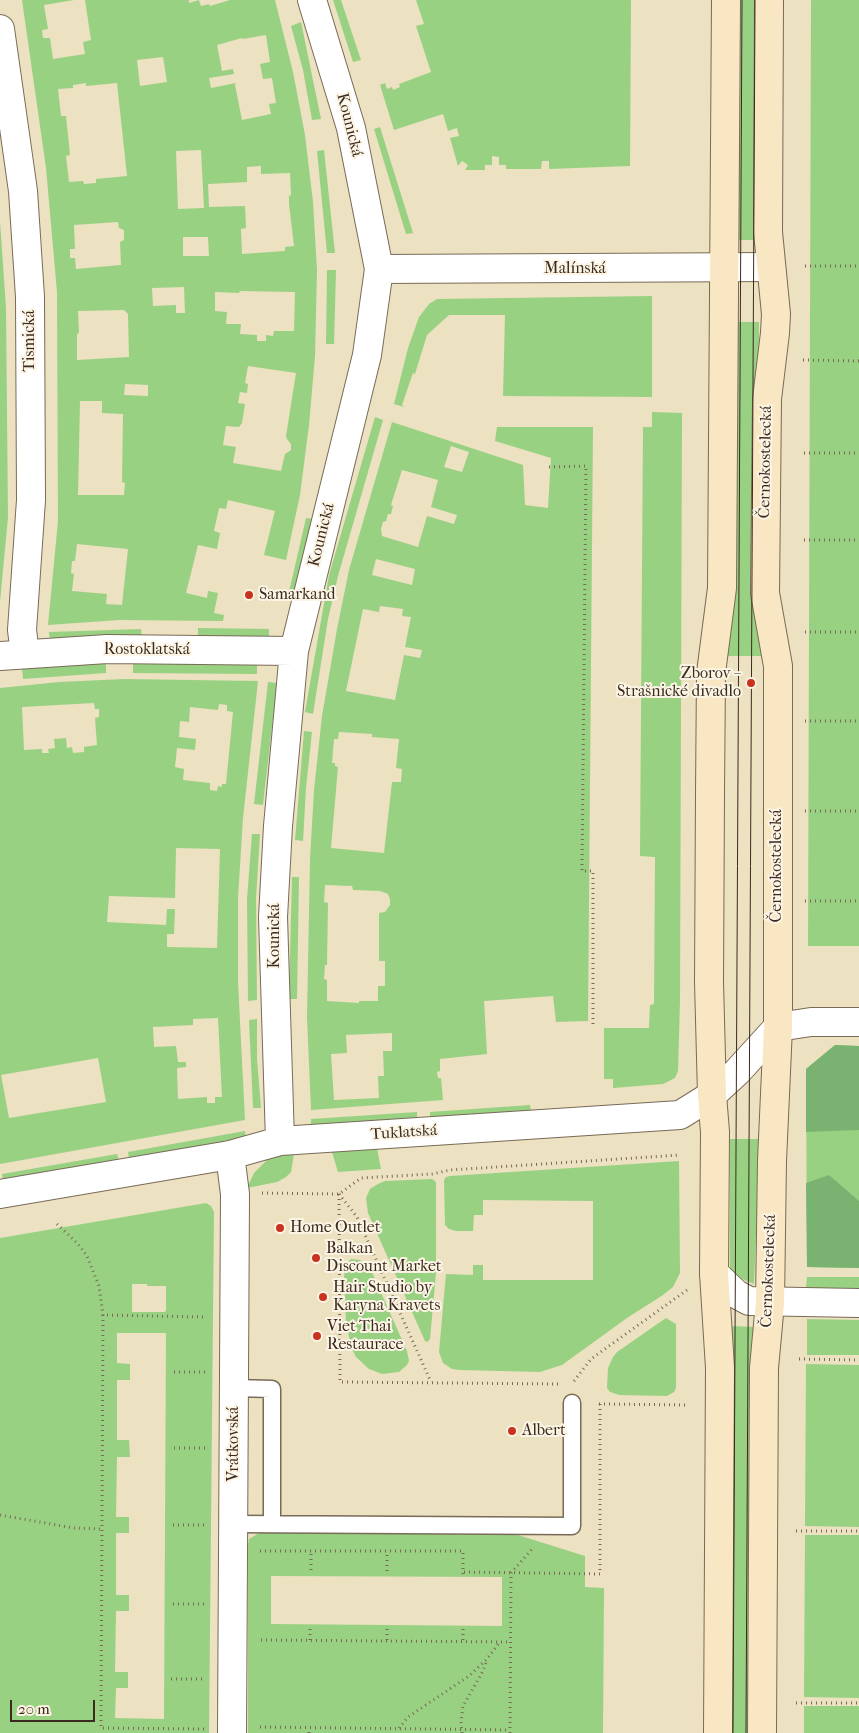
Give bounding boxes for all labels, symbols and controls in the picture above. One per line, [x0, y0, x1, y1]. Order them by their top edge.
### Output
street label: Kounická [332, 91, 366, 159]
street label: Malínská [544, 259, 606, 279]
street label: Tismická [20, 310, 40, 372]
street label: Černokostelecká [755, 405, 777, 519]
street label: Kounická [305, 501, 339, 569]
place label: Samarkand [259, 585, 336, 605]
marker: Samarkand [243, 589, 255, 601]
street label: Rostoklatská [104, 640, 190, 660]
place label: Zborov – Strašnické divadlo [617, 664, 741, 702]
marker: Zborov – Strašnické divadlo [745, 677, 757, 689]
street label: Černokostelecká [767, 809, 787, 923]
street label: Kounická [265, 904, 285, 968]
street label: Tuklatská [370, 1121, 438, 1145]
street label: Černokostelecká [757, 1214, 781, 1328]
place label: Home Outlet [290, 1218, 380, 1238]
marker: Home Outlet [274, 1222, 286, 1234]
place label: Balkan Discount Market [326, 1239, 442, 1277]
marker: Balkan Discount Market [310, 1252, 322, 1264]
place label: Hair Studio by Karyna Kravets [333, 1278, 440, 1316]
marker: Hair Studio by Karyna Kravets [317, 1291, 329, 1303]
place label: Viet Thai Restaurace [327, 1317, 404, 1355]
marker: Viet Thai Restaurace [311, 1330, 323, 1342]
street label: Vrátkovská [224, 1407, 244, 1481]
place label: Albert [522, 1421, 566, 1441]
marker: Albert [506, 1425, 518, 1437]
scale bar [12, 1690, 98, 1722]
text: 20 m [18, 1700, 50, 1718]

